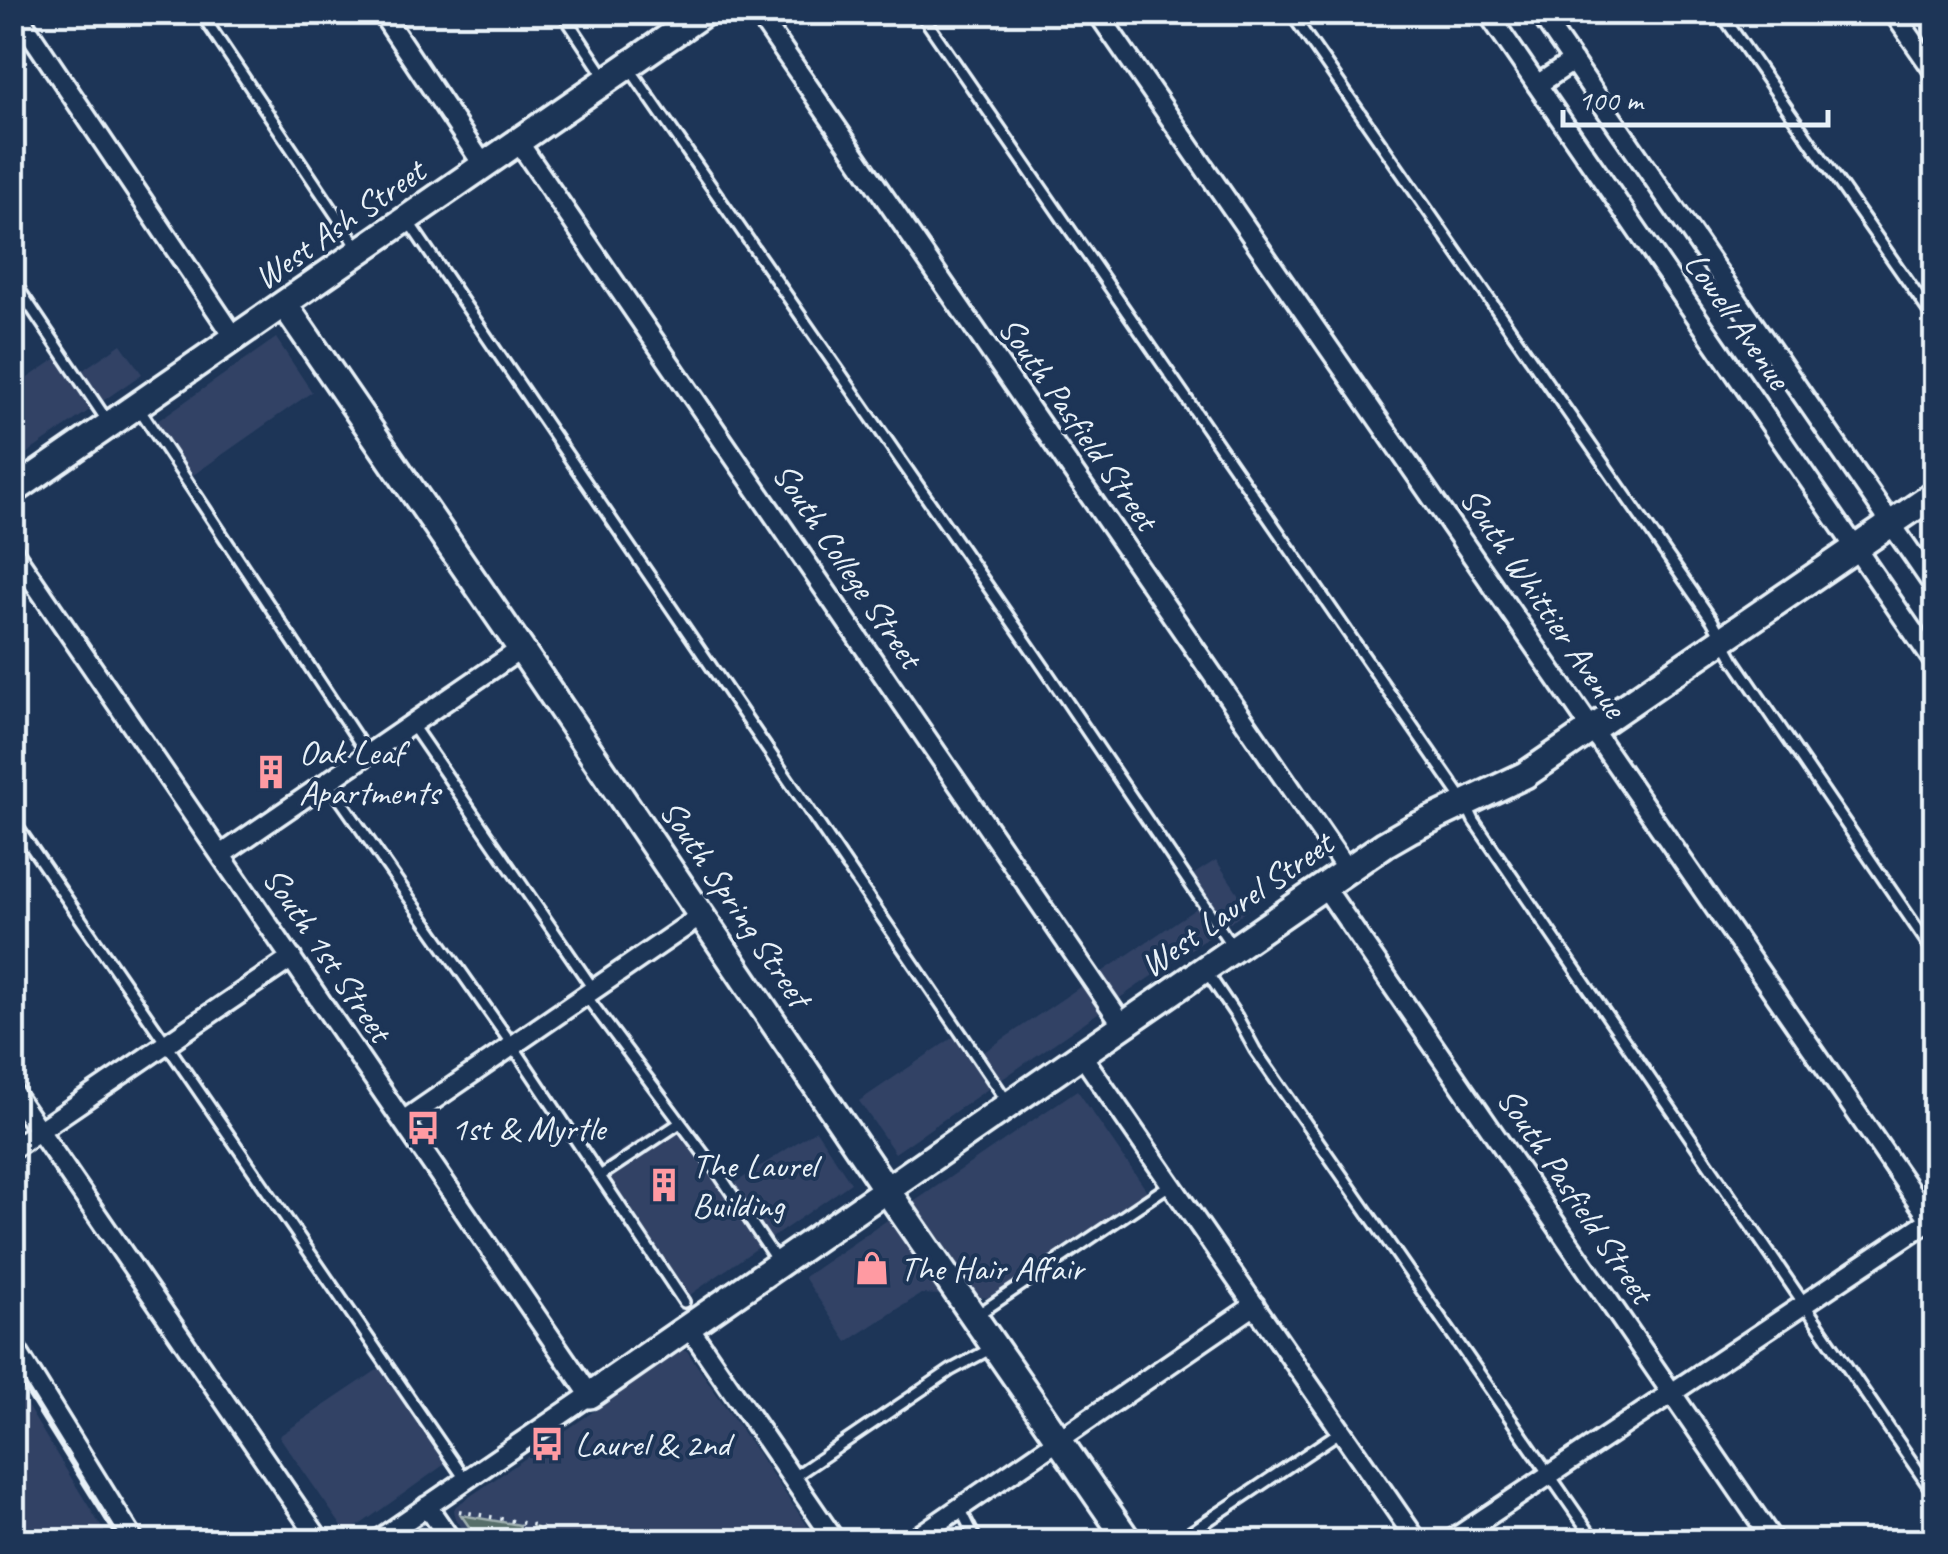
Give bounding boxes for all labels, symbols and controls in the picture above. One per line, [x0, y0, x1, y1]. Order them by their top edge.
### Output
scale bar [1563, 65, 1828, 127]
text: 100 m [1578, 81, 1645, 119]
street label: West Ash Street [245, 147, 436, 300]
street label: Lowell Avenue [1674, 243, 1803, 400]
street label: South Pasfield Street [988, 308, 1171, 542]
street label: South College Street [762, 454, 935, 679]
street label: South Whittier Avenue [1450, 479, 1639, 728]
place label: Oak Leaf Apartments [299, 730, 443, 815]
building icon: Oak Leaf Apartments [252, 753, 290, 791]
street label: South Spring Street [650, 791, 824, 1019]
street label: West Laurel Street [1131, 819, 1344, 987]
street label: South 1st Street [253, 858, 404, 1053]
street label: South Pasfield Street [1487, 1079, 1666, 1314]
place label: 1st & Myrtle [451, 1106, 608, 1151]
bus stop icon: 1st & Myrtle [404, 1109, 442, 1147]
place label: The Laurel Building [692, 1143, 823, 1228]
building icon: The Laurel Building [645, 1166, 683, 1204]
place label: The Hair Affair [900, 1246, 1086, 1291]
shop icon: The Hair Affair [853, 1249, 891, 1287]
place label: Laurel & 2nd [575, 1422, 735, 1467]
bus stop icon: Laurel & 2nd [528, 1425, 566, 1463]

